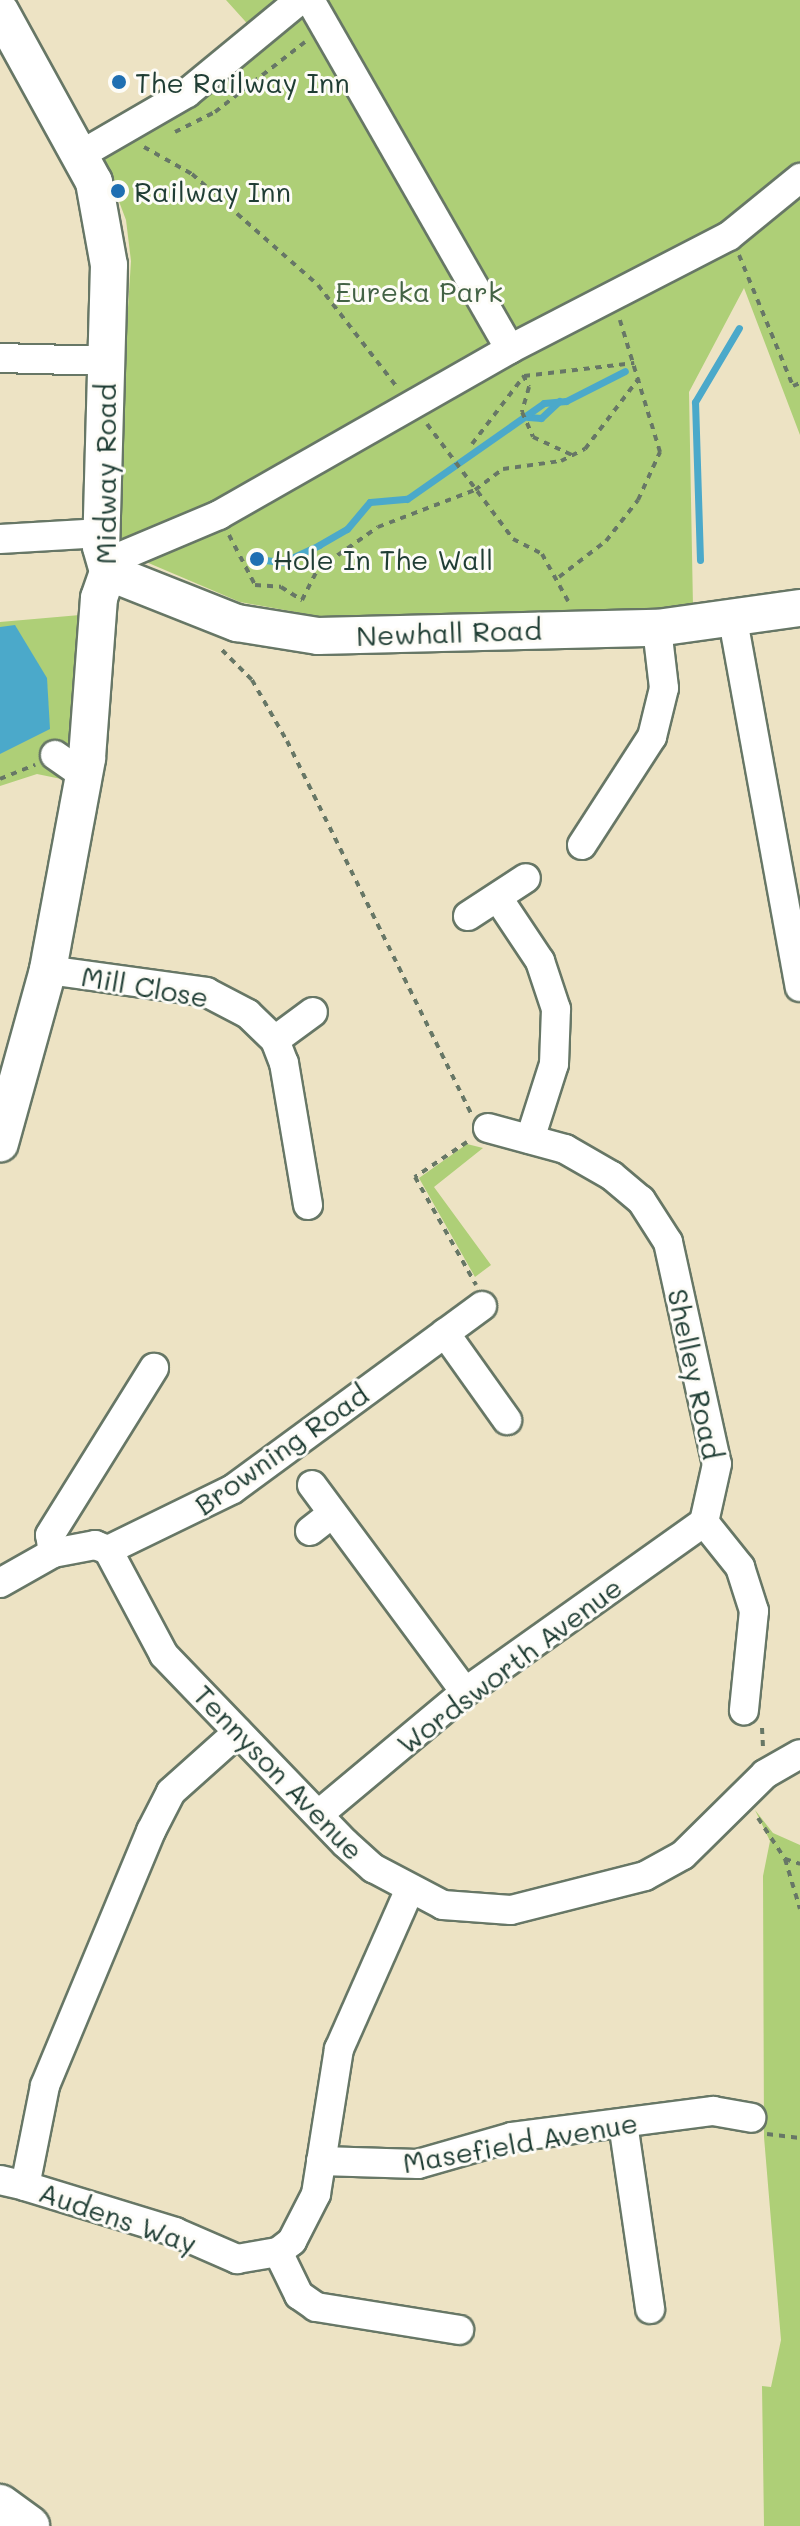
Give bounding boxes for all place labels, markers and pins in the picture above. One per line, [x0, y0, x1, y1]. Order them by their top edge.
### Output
place label: The Railway Inn [135, 65, 350, 99]
marker: The Railway Inn [110, 73, 128, 91]
place label: Railway Inn [134, 174, 291, 208]
marker: Railway Inn [109, 182, 127, 200]
place label: Hole In The Wall [273, 542, 493, 576]
marker: Hole In The Wall [248, 550, 266, 568]

